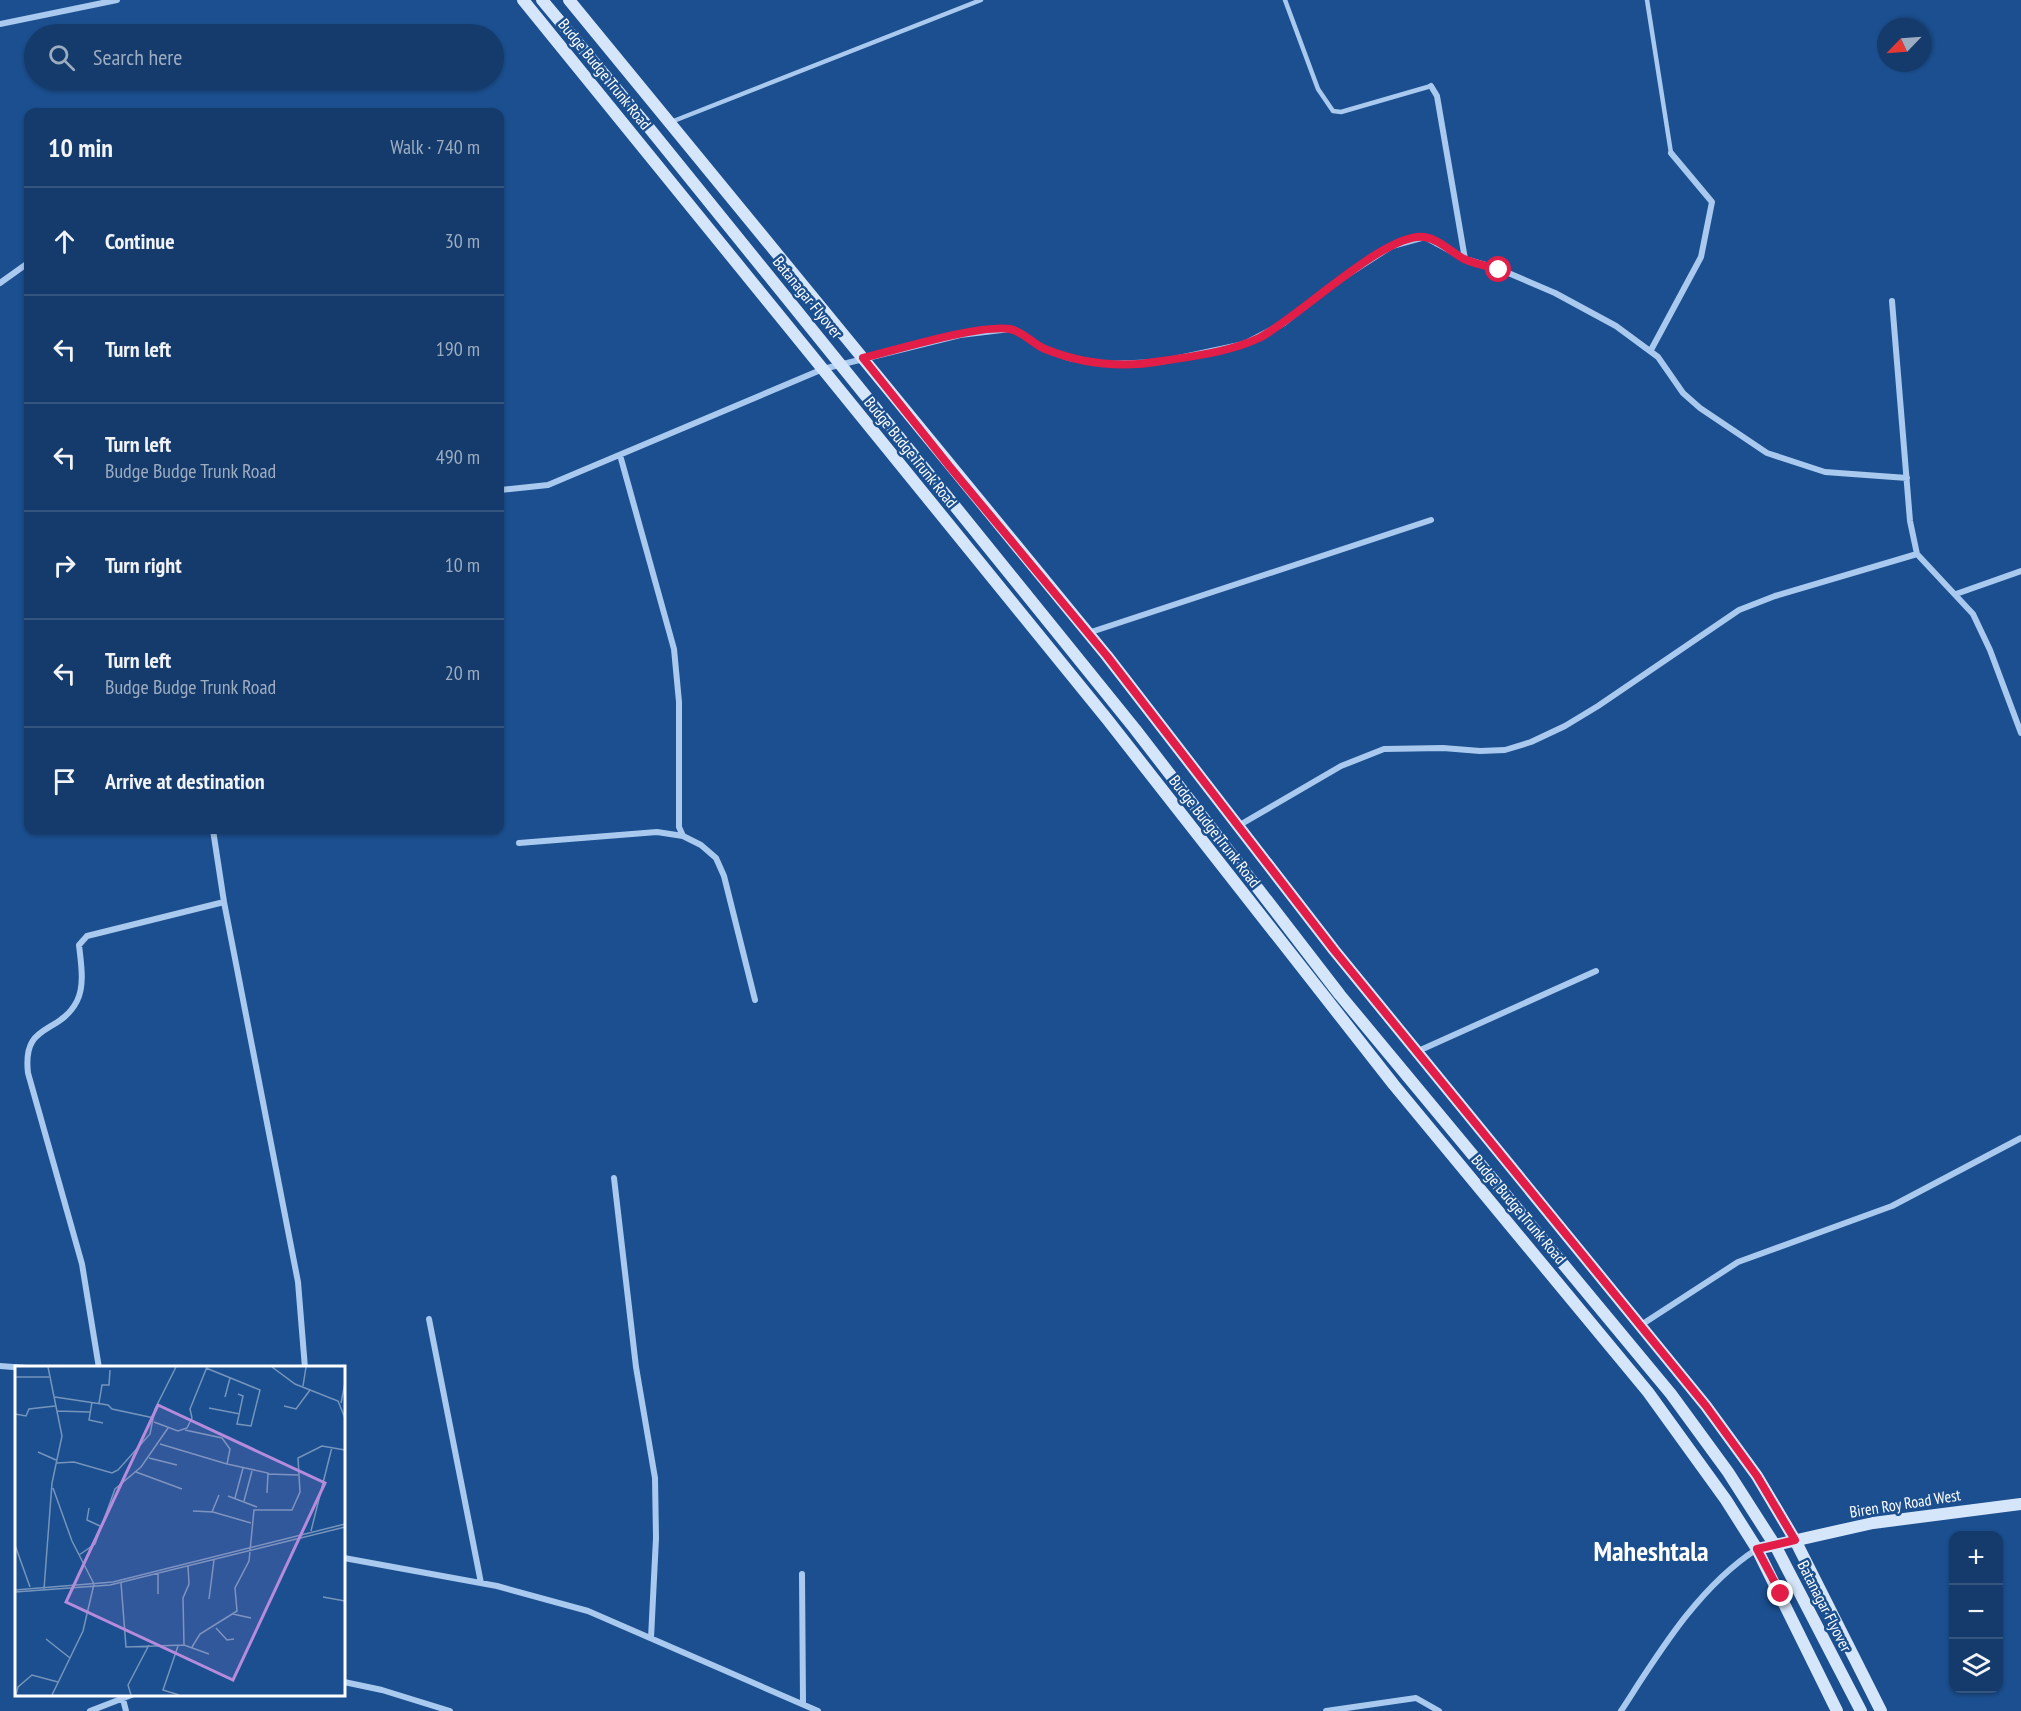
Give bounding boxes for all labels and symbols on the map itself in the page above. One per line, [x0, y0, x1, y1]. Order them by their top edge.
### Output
street label: Budge Budge Trunk Road [554, 15, 656, 134]
north arrow [1877, 18, 1931, 72]
street label: Batanagar Flyover [769, 252, 847, 342]
route start [1485, 256, 1511, 282]
street label: Budge Budge Trunk Road [860, 393, 962, 512]
street label: Budge Budge Trunk Road [1165, 771, 1265, 891]
street label: Budge Budge Trunk Road [1467, 1150, 1571, 1268]
inset map [15, 1366, 345, 1696]
street label: Biren Roy Road West [1848, 1484, 1963, 1522]
district label: Maheshtala [1593, 1532, 1709, 1569]
street label: Batanagar Flyover [1793, 1557, 1857, 1655]
route end [1767, 1580, 1793, 1606]

